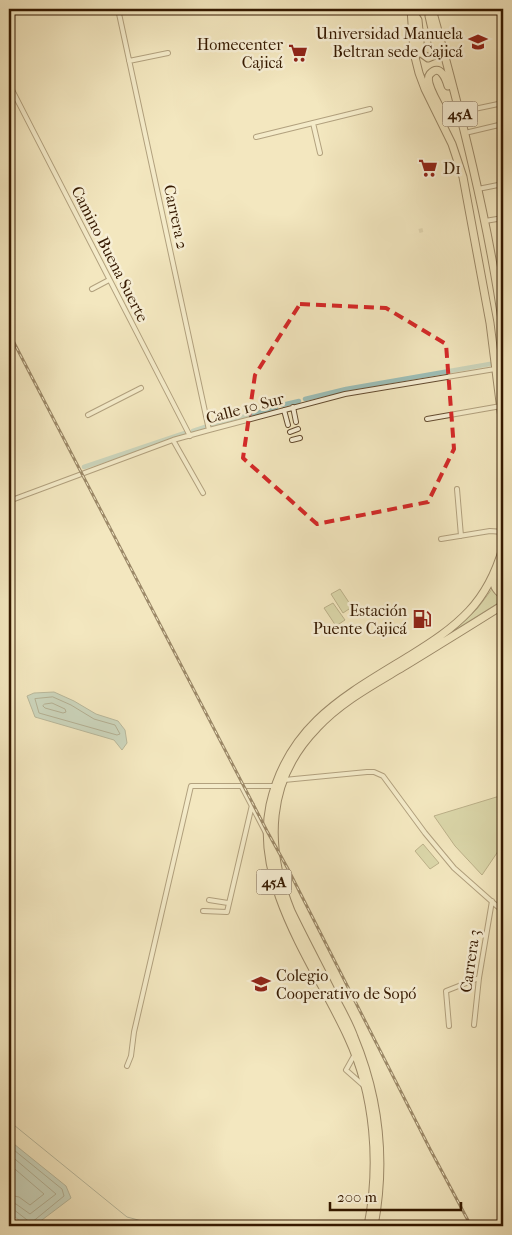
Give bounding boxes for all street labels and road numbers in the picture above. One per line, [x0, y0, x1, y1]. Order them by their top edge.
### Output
road number: 45A [442, 102, 478, 126]
street label: Camino Buena Suerte [67, 183, 153, 325]
street label: Carrera 2 [160, 183, 192, 251]
street label: Calle 10 Sur [204, 388, 286, 428]
road number: 45A [256, 870, 292, 894]
street label: Carrera 3 [456, 928, 484, 994]

